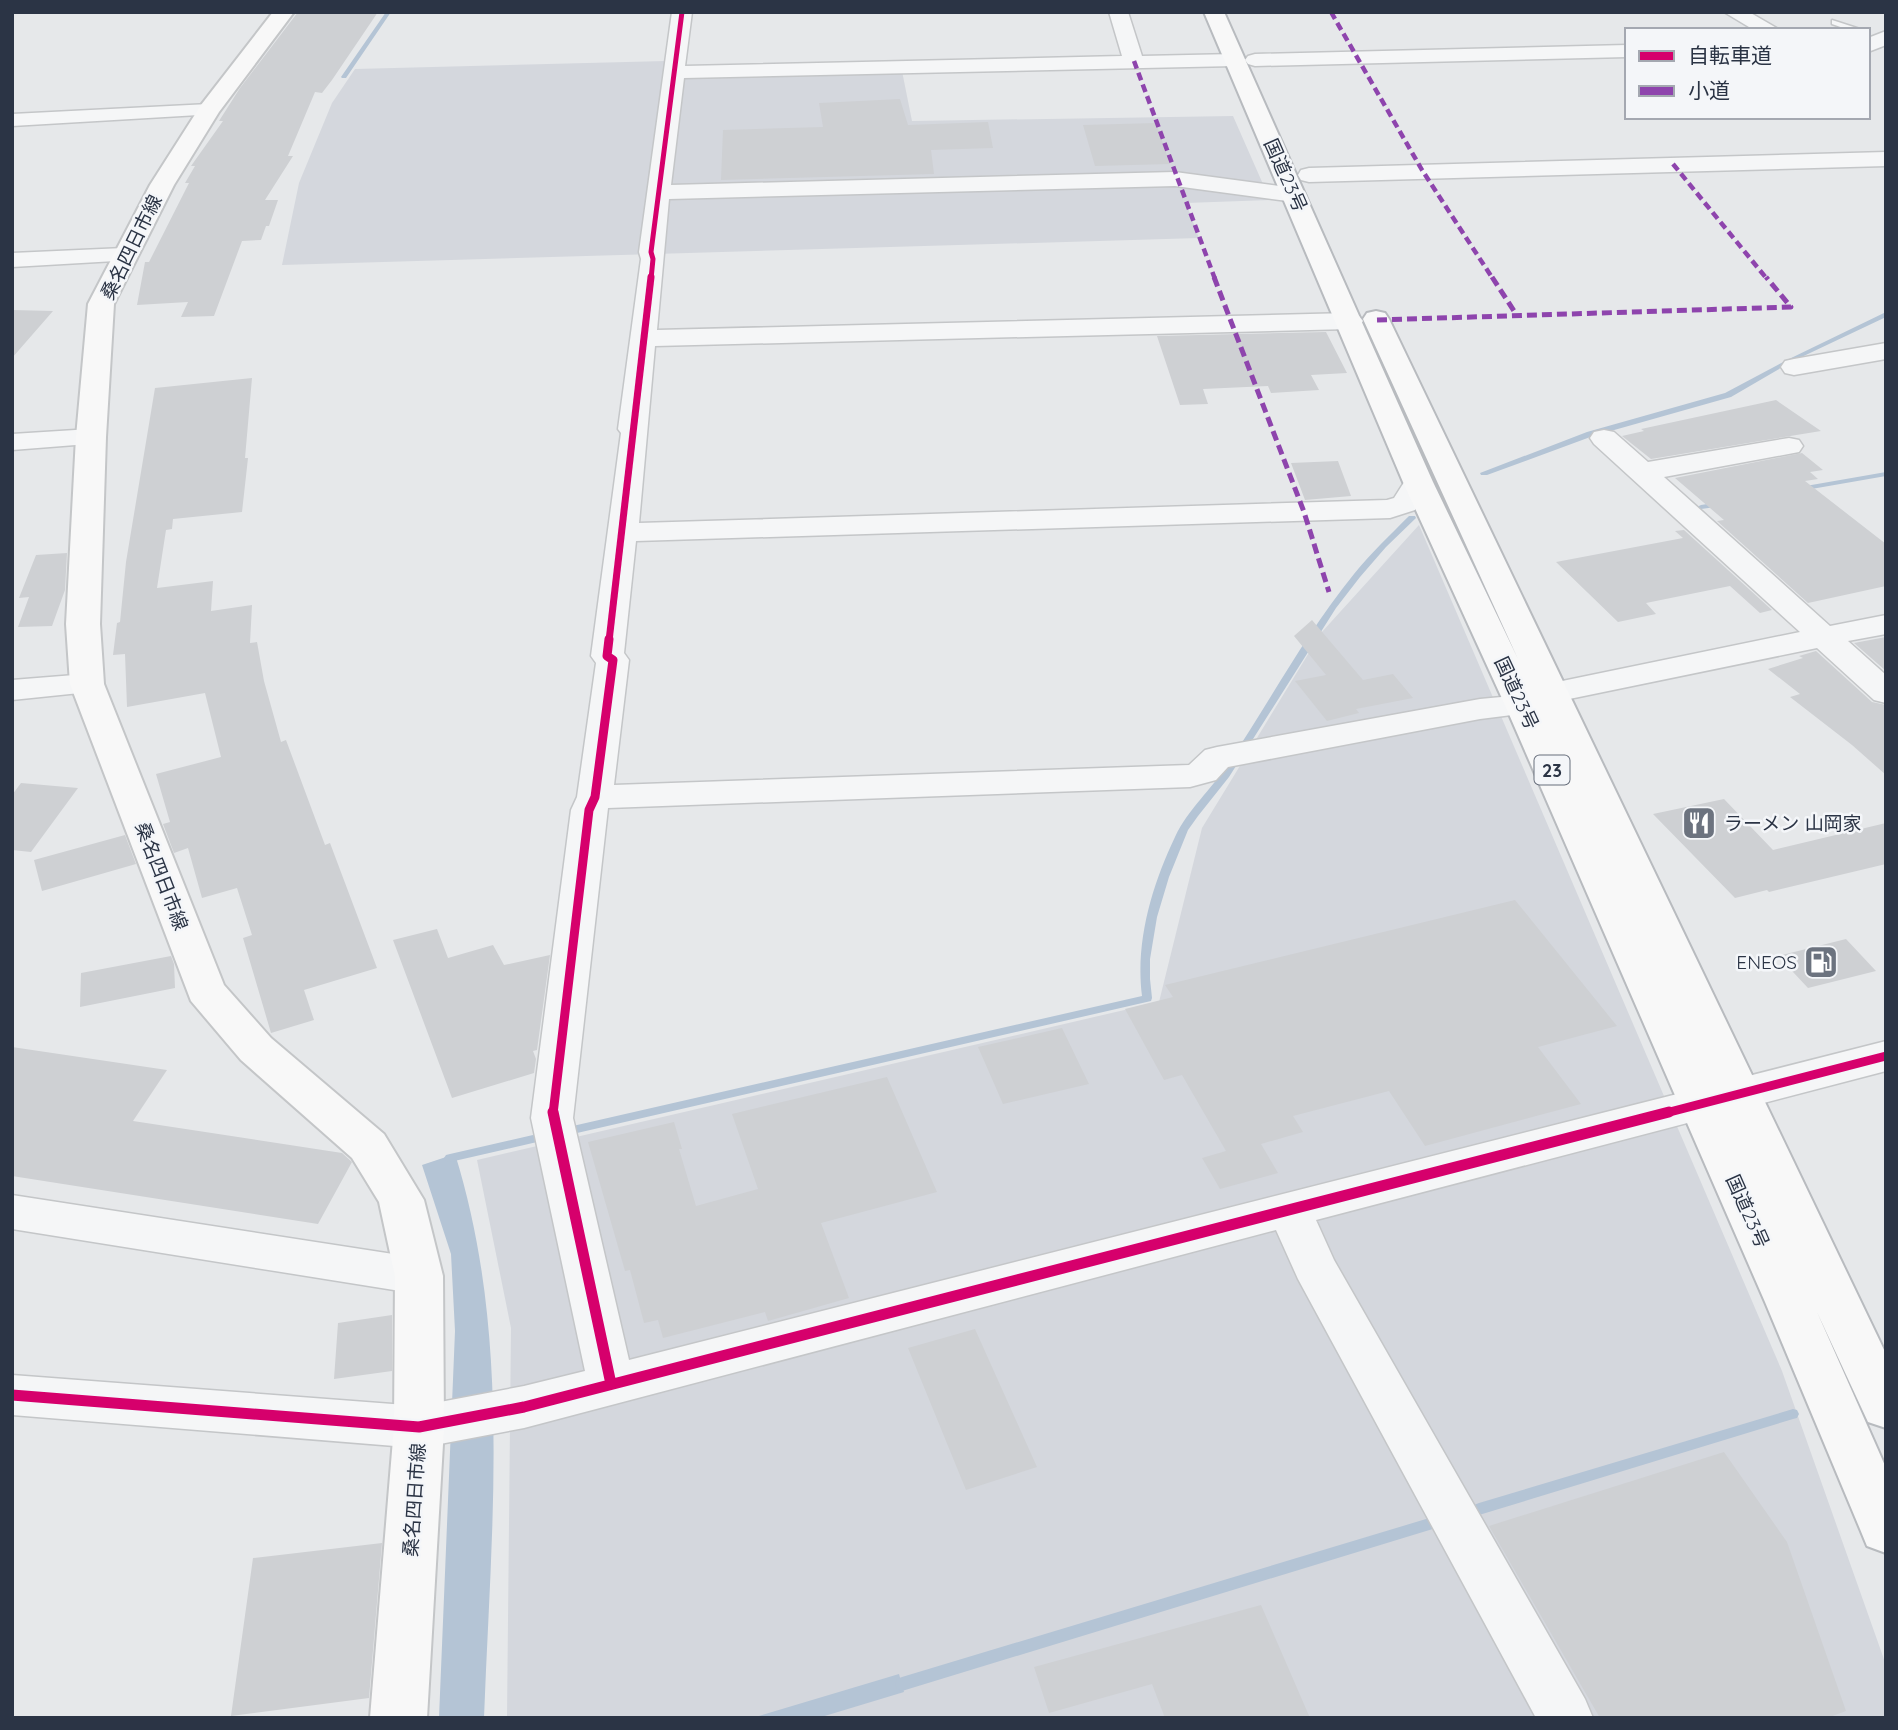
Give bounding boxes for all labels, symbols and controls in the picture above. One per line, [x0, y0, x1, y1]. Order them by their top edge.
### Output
legend [1625, 28, 1870, 119]
text: 自転車道 [1688, 42, 1772, 68]
text: 小道 [1688, 77, 1730, 103]
street label: 国道23号 [1259, 135, 1313, 215]
street label: 桑名四日市線 [95, 191, 167, 303]
street label: 国道23号 [1490, 653, 1544, 733]
road number: 23 [1534, 756, 1570, 784]
restaurant icon: ラーメン 山岡家 [1680, 804, 1718, 842]
place label: ラーメン 山岡家 [1724, 811, 1861, 835]
street label: 桑名四日市線 [130, 818, 194, 934]
fuel station icon: ENEOS [1802, 943, 1840, 981]
place label: ENEOS [1736, 950, 1797, 974]
street label: 国道23号 [1721, 1171, 1775, 1251]
street label: 桑名四日市線 [398, 1442, 430, 1558]

